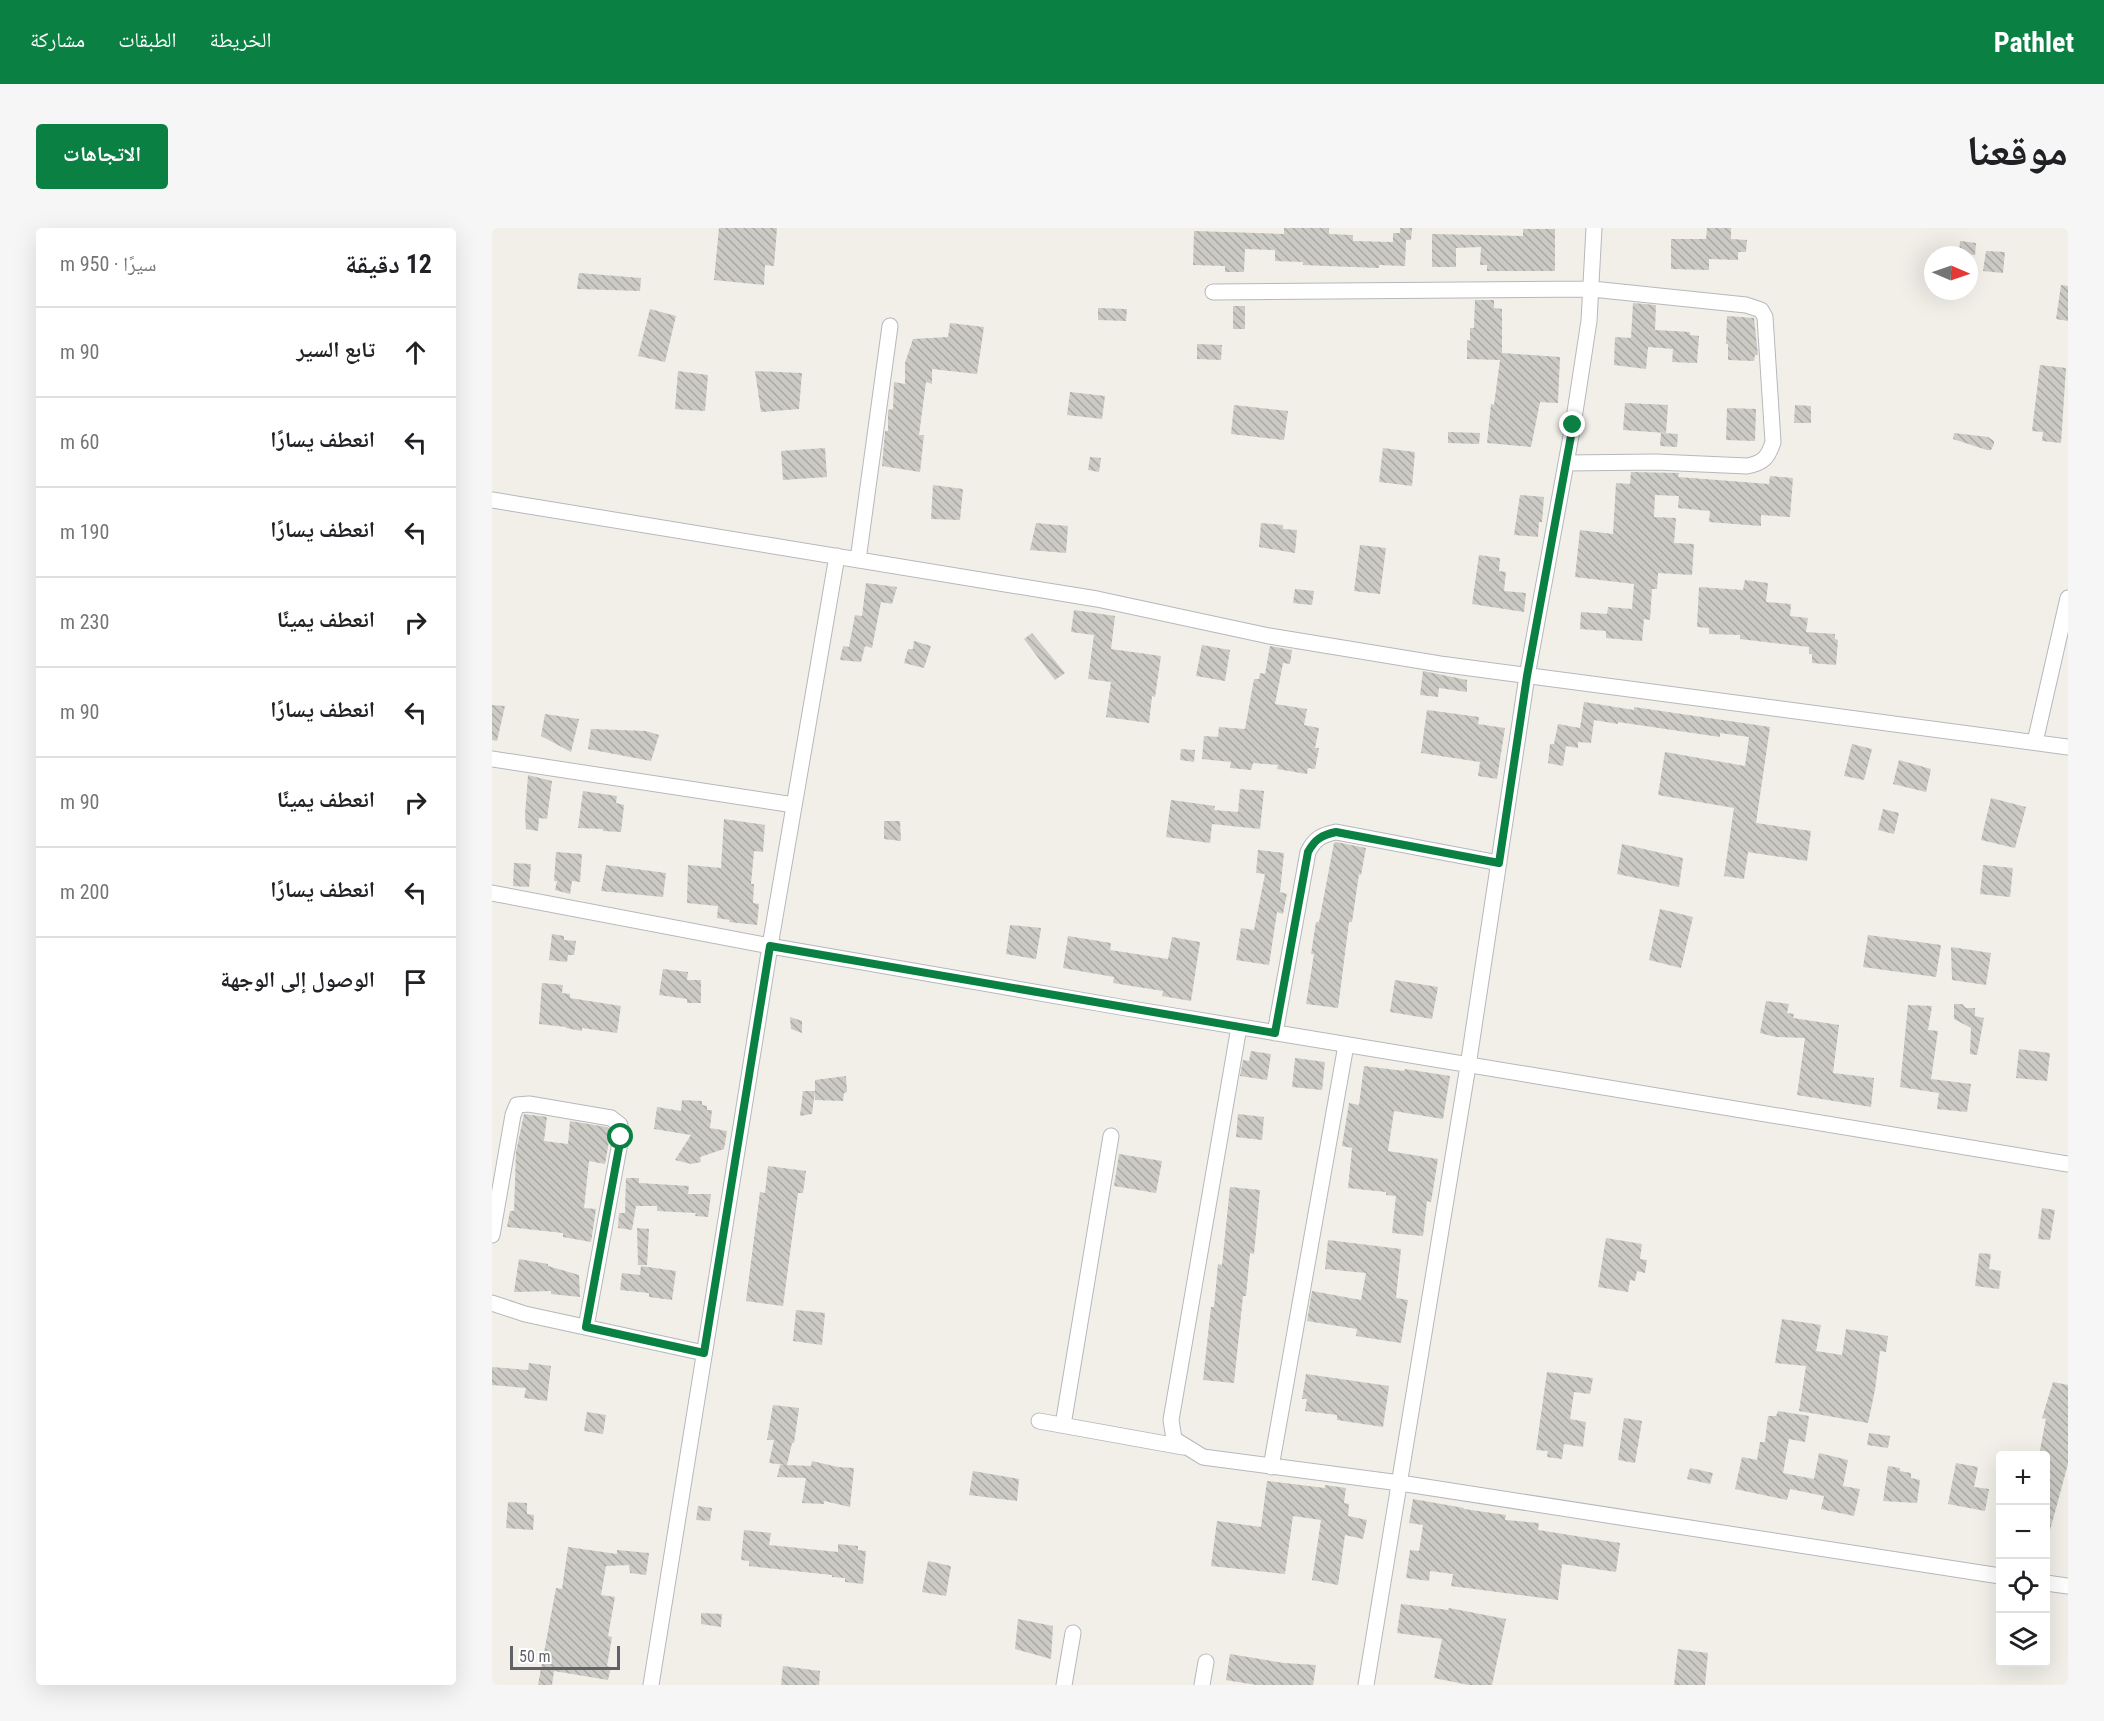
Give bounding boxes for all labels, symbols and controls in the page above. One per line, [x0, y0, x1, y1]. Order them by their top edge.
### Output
text: Pathlet [1994, 26, 2074, 59]
text: مشاركة [30, 28, 85, 52]
text: الطبقات [118, 28, 177, 52]
text: الخريطة [210, 28, 271, 52]
button: الاتجاهات [36, 124, 168, 189]
text: موقعنا [1967, 126, 2068, 175]
north arrow [1924, 246, 1978, 300]
text: 12 دقيقة [345, 249, 432, 279]
text: سيرًا · 950 m [60, 252, 157, 276]
icon: ahead [399, 336, 432, 369]
text: تابع السير [297, 337, 375, 362]
text: 90 m [60, 340, 99, 364]
route end [1559, 411, 1585, 437]
icon: left [399, 426, 432, 459]
text: انعطف يسارًا [270, 427, 375, 452]
text: 60 m [60, 430, 99, 454]
icon: left [399, 516, 432, 549]
text: انعطف يسارًا [270, 517, 375, 542]
text: 190 m [60, 520, 109, 544]
icon: right [399, 606, 432, 639]
text: انعطف يمينًا [277, 607, 375, 632]
text: 230 m [60, 610, 109, 634]
icon: left [399, 696, 432, 729]
text: انعطف يسارًا [270, 697, 375, 722]
text: 90 m [60, 700, 99, 724]
icon: right [399, 786, 432, 819]
text: انعطف يمينًا [277, 787, 375, 812]
text: 90 m [60, 790, 99, 814]
icon: left [399, 876, 432, 909]
text: انعطف يسارًا [270, 877, 375, 902]
text: 200 m [60, 880, 109, 904]
icon: arrive [399, 966, 432, 999]
text: الوصول إلى الوجهة [220, 967, 375, 992]
route start [607, 1123, 633, 1149]
map controls [1996, 1451, 2050, 1667]
button: + [1996, 1451, 2050, 1505]
button: − [1996, 1505, 2050, 1559]
button: locate [1996, 1559, 2050, 1613]
button: layers [1996, 1613, 2050, 1667]
scale bar [510, 1643, 620, 1670]
text: 50 m [519, 1647, 551, 1666]

